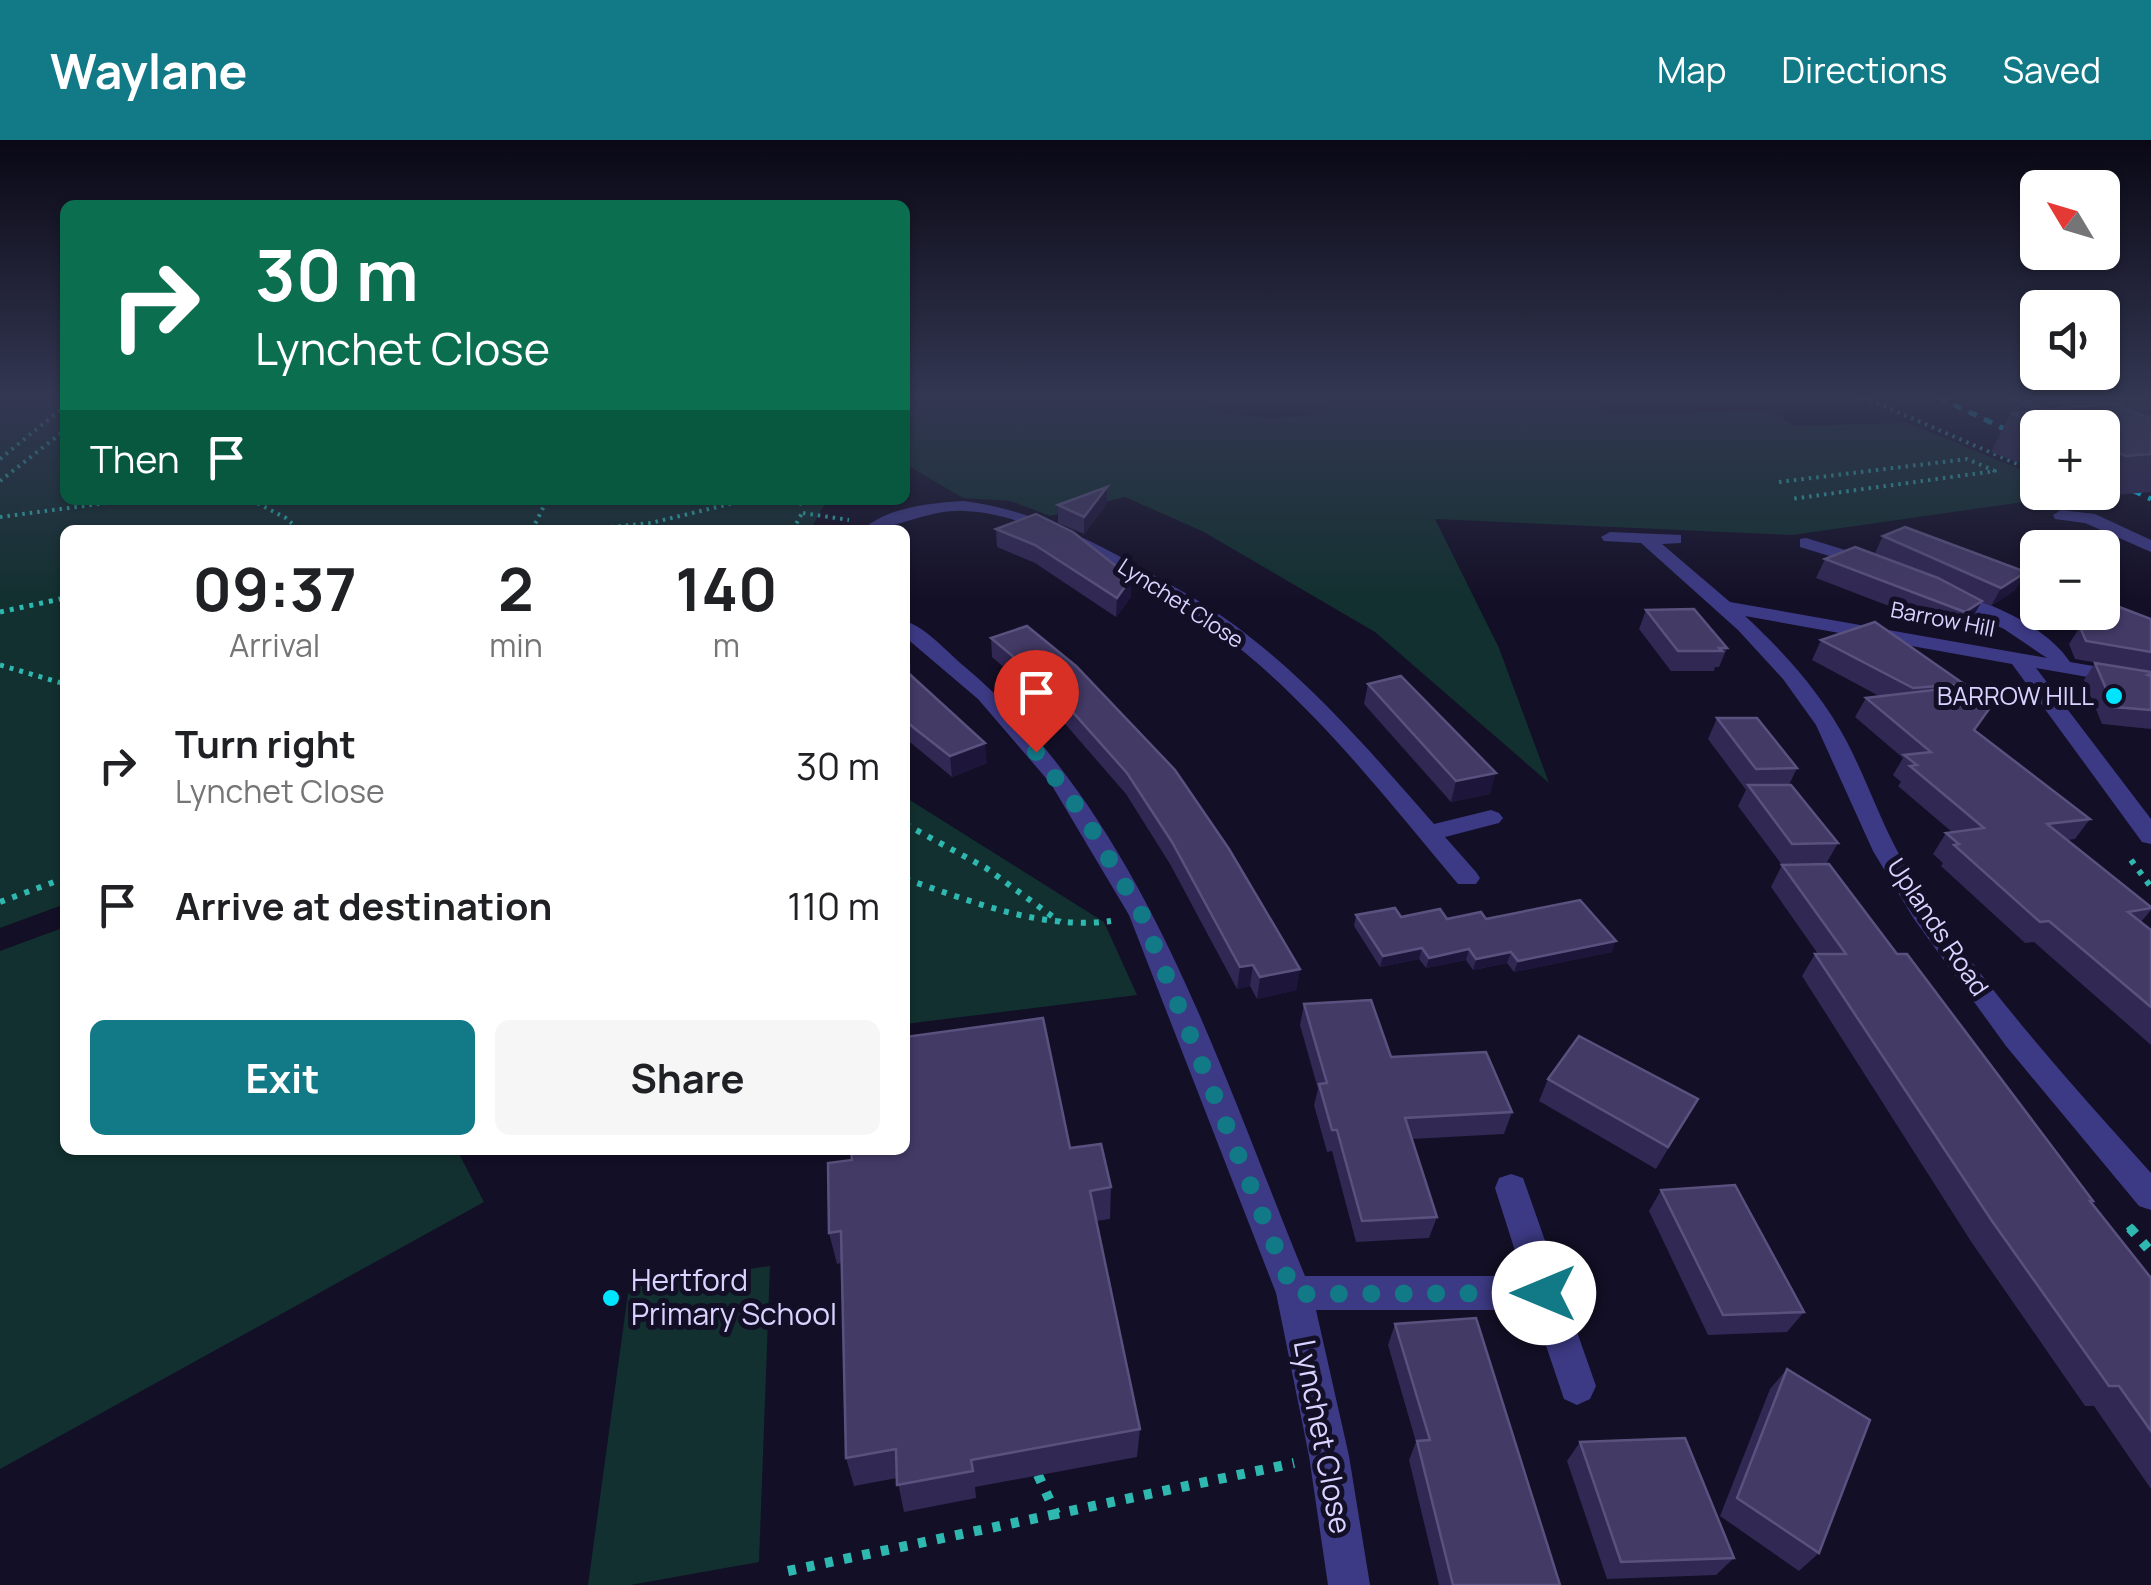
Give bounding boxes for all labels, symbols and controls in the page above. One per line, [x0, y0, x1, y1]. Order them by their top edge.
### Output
text: Waylane [50, 38, 247, 103]
text: Map [1657, 46, 1727, 94]
text: Directions [1782, 46, 1947, 94]
text: Saved [2002, 46, 2101, 94]
north arrow [2020, 170, 2120, 270]
map controls [2020, 170, 2120, 630]
text: 30 m [255, 226, 419, 322]
icon: right [90, 240, 220, 370]
button: sound [2020, 290, 2120, 390]
text: Lynchet Close [255, 317, 550, 379]
button: + [2020, 410, 2120, 510]
icon: arrive [199, 430, 254, 485]
text: Then [90, 432, 179, 484]
button: − [2020, 530, 2120, 630]
text: 09:37 [192, 547, 357, 629]
text: 2 [498, 547, 534, 629]
text: 140 [675, 547, 778, 629]
street label: Lynchet Close [1112, 551, 1250, 655]
street label: Barrow Hill [1888, 594, 1998, 644]
text: Arrival [229, 623, 320, 667]
text: min [489, 623, 543, 667]
text: m [713, 623, 740, 667]
pin [994, 650, 1079, 753]
icon: arrive [1009, 665, 1064, 720]
place label: BARROW HILL [1937, 678, 2094, 713]
marker: BARROW HILL [2103, 685, 2125, 707]
text: Turn right [175, 717, 356, 769]
icon: right [90, 738, 145, 793]
text: 30 m [796, 739, 880, 791]
text: Lynchet Close [175, 769, 385, 813]
street label: Uplands Road [1879, 851, 1997, 1002]
icon: arrive [90, 878, 145, 933]
text: Arrive at destination [175, 879, 552, 931]
text: 110 m [787, 879, 880, 931]
button: Exit [90, 1020, 475, 1135]
button: Share [495, 1020, 880, 1135]
position arrow [1492, 1241, 1596, 1345]
place label: Hertford Primary School [631, 1259, 837, 1334]
marker: Hertford Primary School [600, 1287, 622, 1309]
street label: Lynchet Close [1285, 1336, 1362, 1537]

